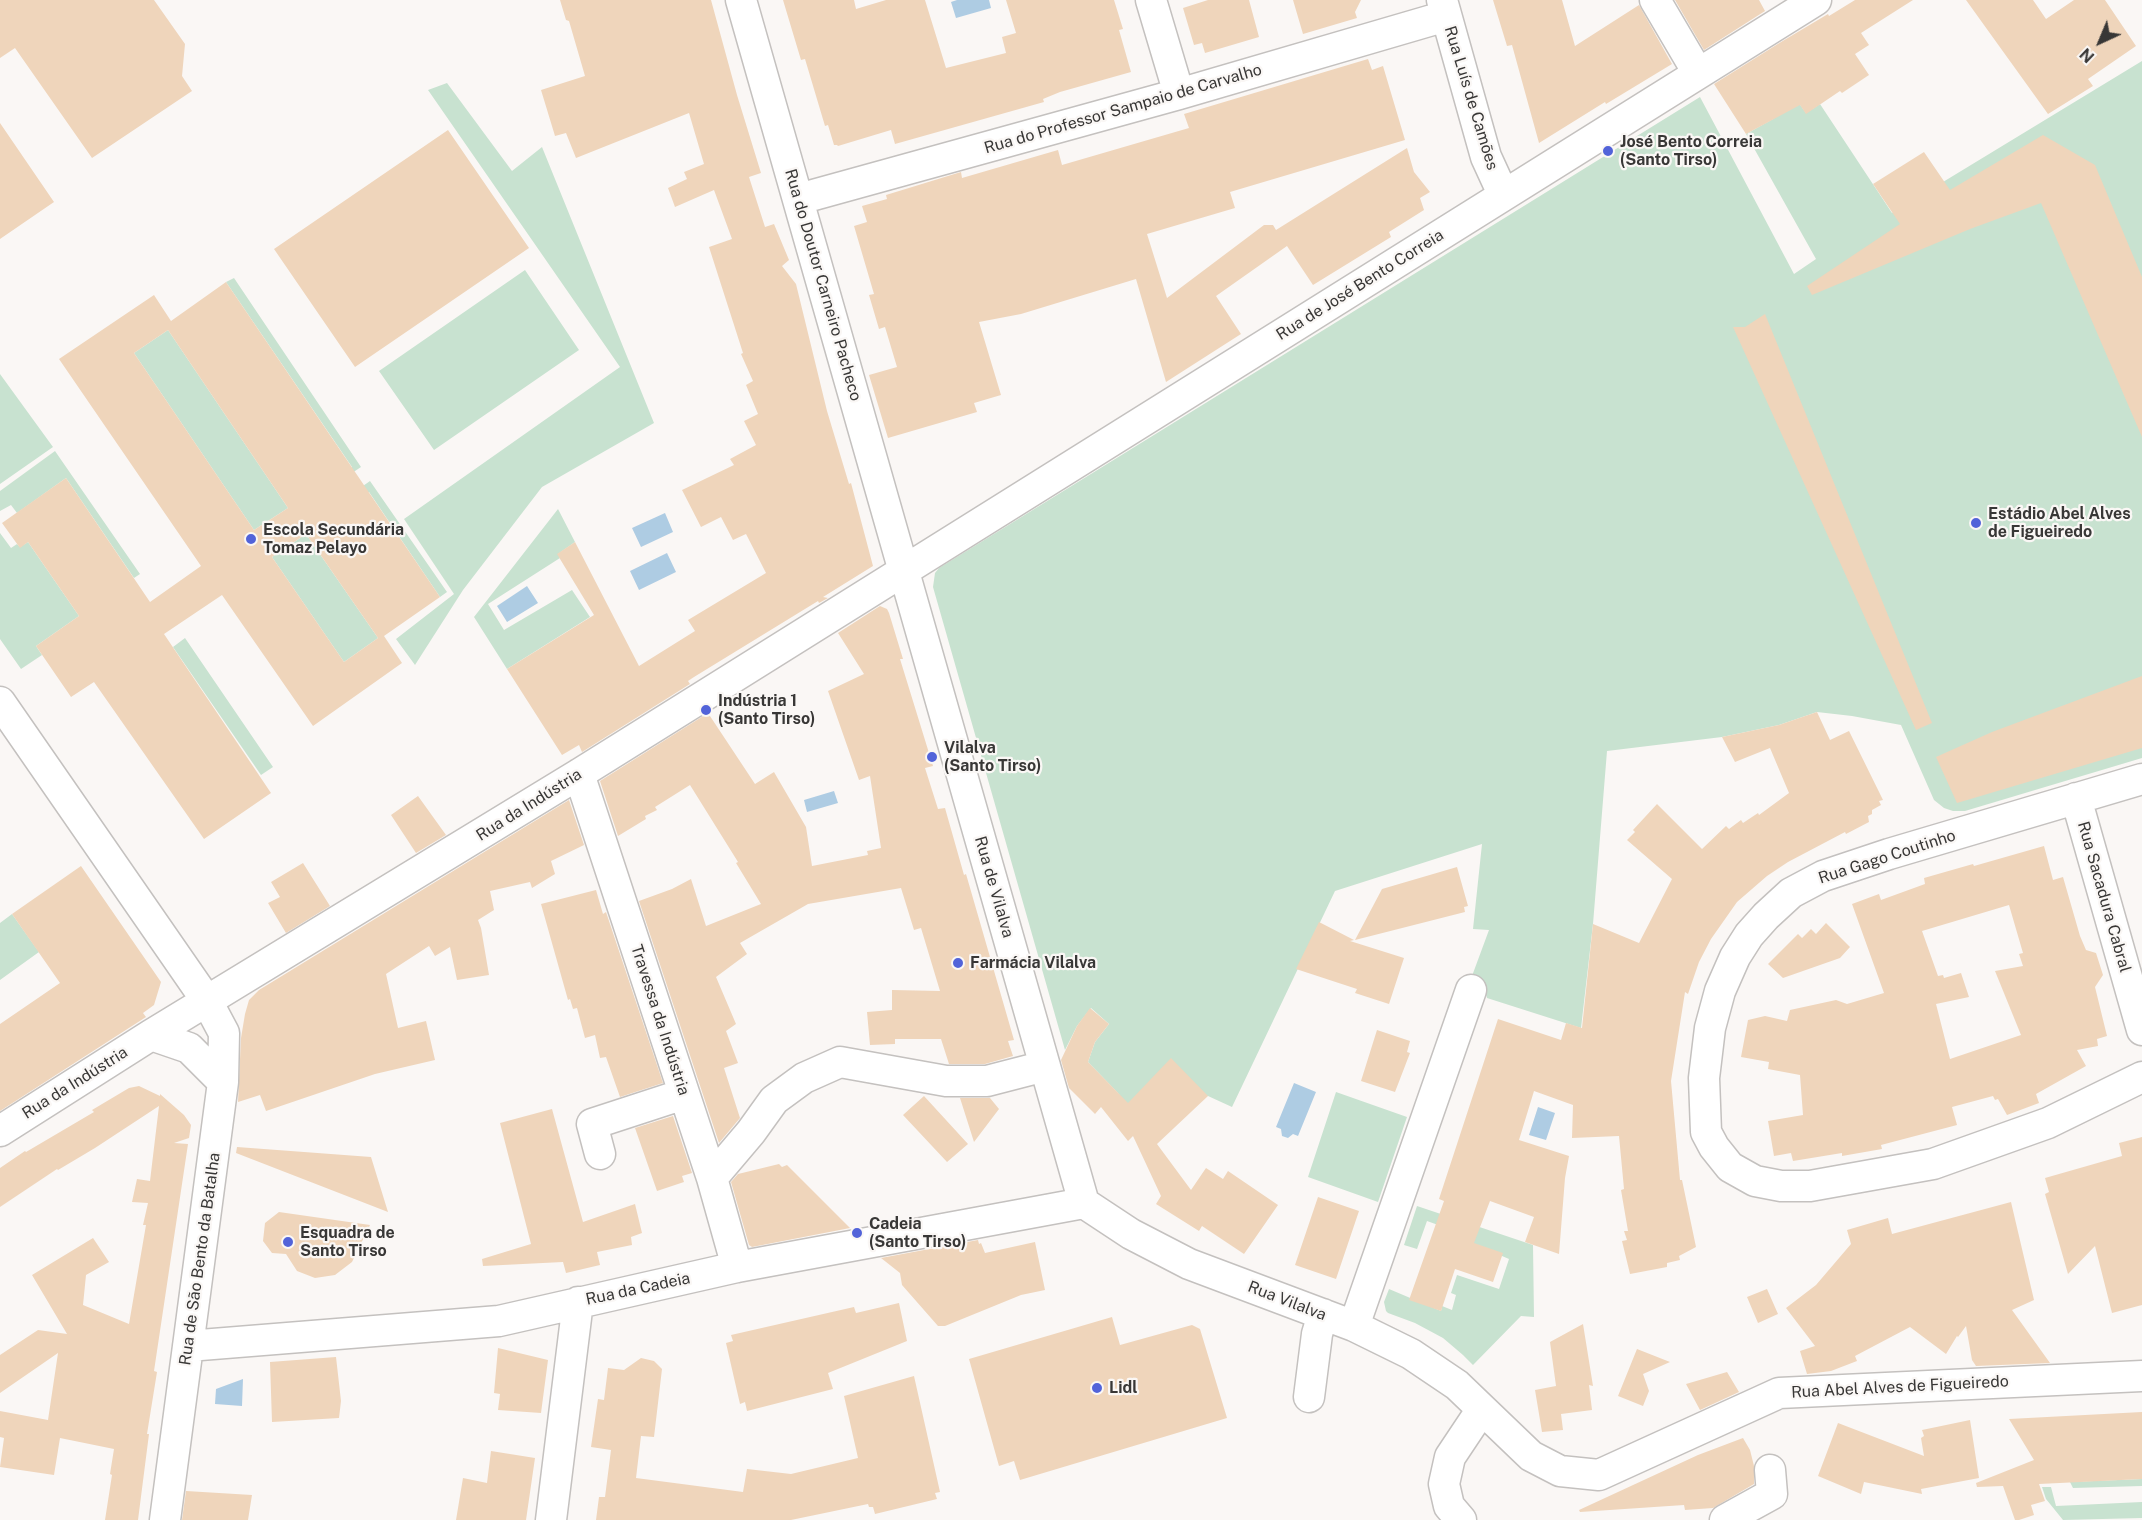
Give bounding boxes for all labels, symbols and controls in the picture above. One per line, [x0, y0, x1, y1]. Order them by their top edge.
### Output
north arrow [2070, 12, 2130, 72]
street label: Rua Luís de Camões [1440, 24, 1502, 172]
text: N [2076, 44, 2098, 66]
street label: Rua do Professor Sampaio de Carvalho [982, 60, 1264, 158]
place label: José Bento Correia (Santo Tirso) [1620, 132, 1762, 170]
marker: José Bento Correia (Santo Tirso) [1601, 144, 1615, 158]
street label: Rua do Doutor Carneiro Pacheco [781, 167, 865, 403]
street label: Rua de José Bento Correia [1273, 226, 1447, 344]
place label: Estádio Abel Alves de Figueiredo [1988, 504, 2131, 542]
marker: Estádio Abel Alves de Figueiredo [1969, 516, 1983, 530]
place label: Escola Secundária Tomaz Pelayo [263, 520, 404, 558]
marker: Escola Secundária Tomaz Pelayo [244, 532, 258, 546]
place label: Indústria 1 (Santo Tirso) [718, 691, 815, 729]
marker: Indústria 1 (Santo Tirso) [699, 703, 713, 717]
place label: Vilalva (Santo Tirso) [944, 738, 1041, 776]
marker: Vilalva (Santo Tirso) [925, 750, 939, 764]
street label: Rua da Indústria [473, 765, 585, 845]
street label: Rua Sacadura Cabral [2073, 819, 2135, 975]
street label: Rua Gago Coutinho [1816, 826, 1958, 888]
street label: Rua de Vilalva [970, 834, 1018, 940]
street label: Travessa da Indústria [627, 942, 693, 1098]
place label: Farmácia Vilalva [970, 953, 1096, 973]
marker: Farmácia Vilalva [951, 956, 965, 970]
street label: Rua da Indústria [19, 1043, 131, 1123]
street label: Rua de São Bento da Batalha [176, 1151, 224, 1367]
place label: Cadeia (Santo Tirso) [869, 1214, 966, 1252]
place label: Esquadra de Santo Tirso [300, 1223, 395, 1261]
marker: Cadeia (Santo Tirso) [850, 1226, 864, 1240]
marker: Esquadra de Santo Tirso [281, 1235, 295, 1249]
street label: Rua da Cadeia [584, 1269, 692, 1309]
street label: Rua Vilalva [1245, 1277, 1329, 1325]
street label: Rua Abel Alves de Figueiredo [1791, 1372, 2009, 1402]
place label: Lidl [1109, 1378, 1138, 1398]
marker: Lidl [1090, 1381, 1104, 1395]

